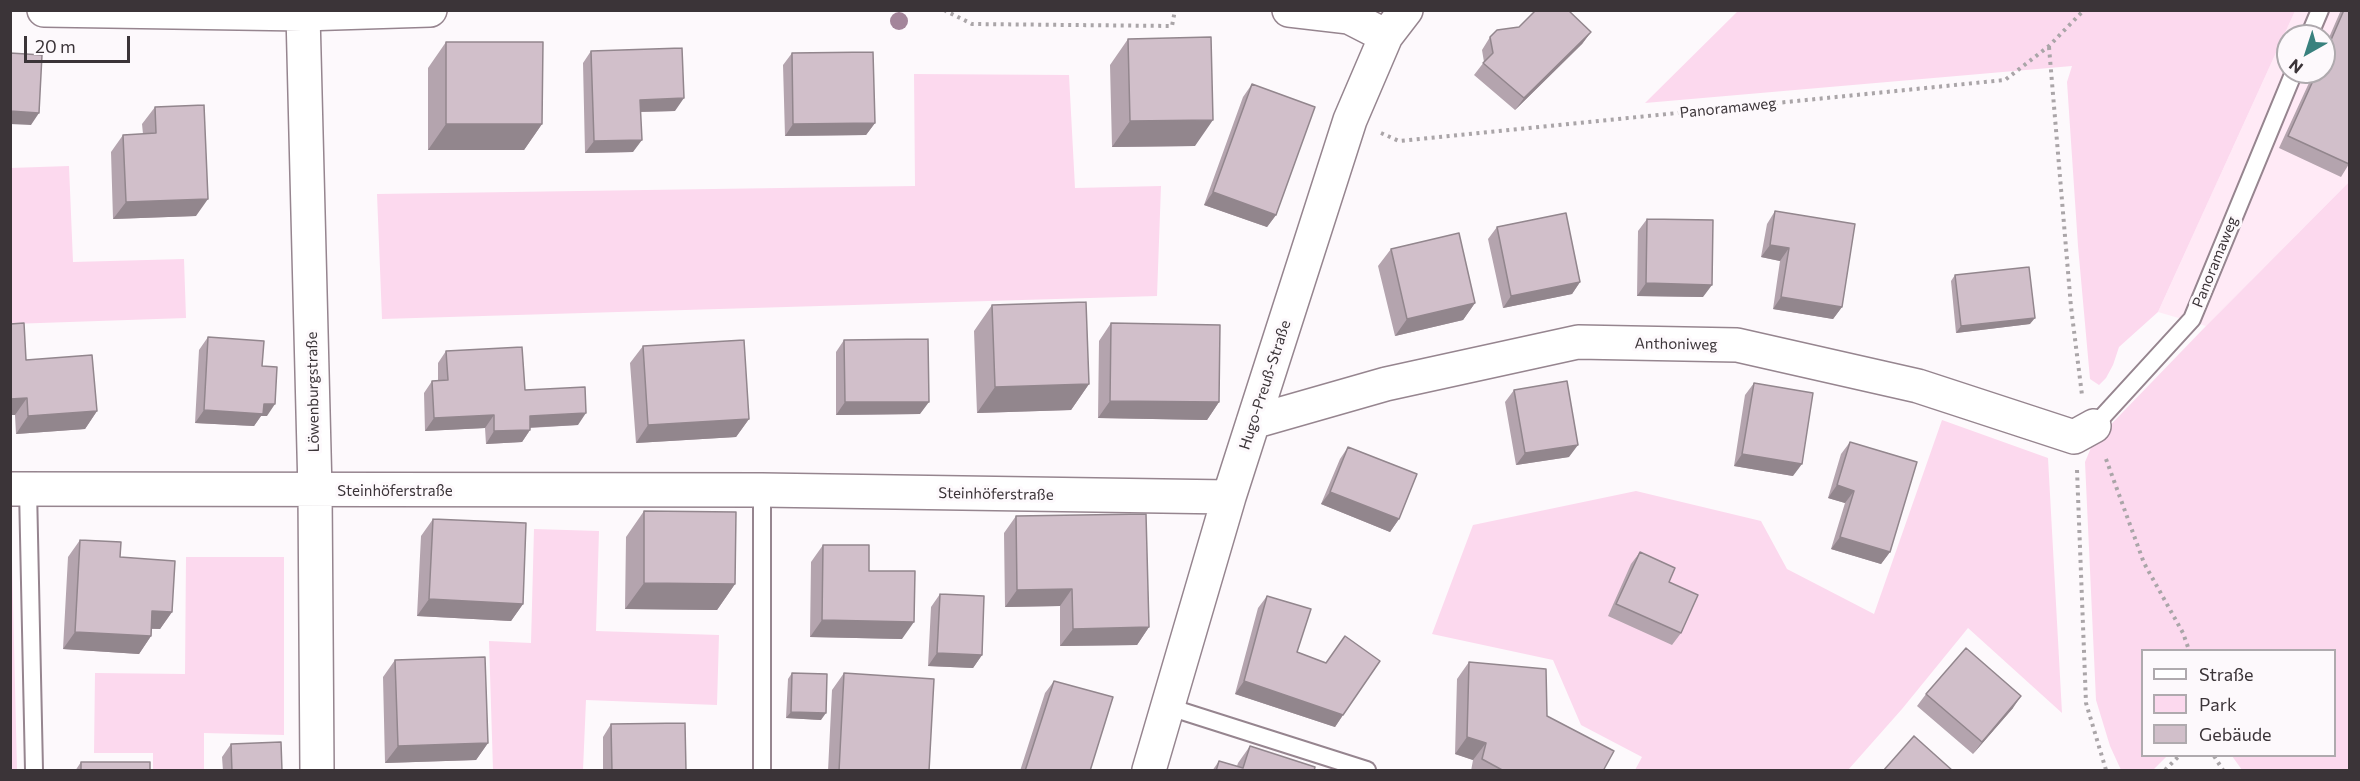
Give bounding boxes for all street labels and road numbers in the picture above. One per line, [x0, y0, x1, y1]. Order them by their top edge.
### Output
street label: Panoramaweg [1679, 94, 1777, 122]
street label: Panoramaweg [2188, 214, 2242, 310]
street label: Hugo-Preuß-Straße [1236, 318, 1294, 452]
street label: Löwenburgstraße [303, 332, 323, 452]
street label: Anthoniweg [1634, 334, 1718, 354]
street label: Steinhöferstraße [337, 482, 453, 500]
street label: Steinhöferstraße [938, 484, 1054, 504]

